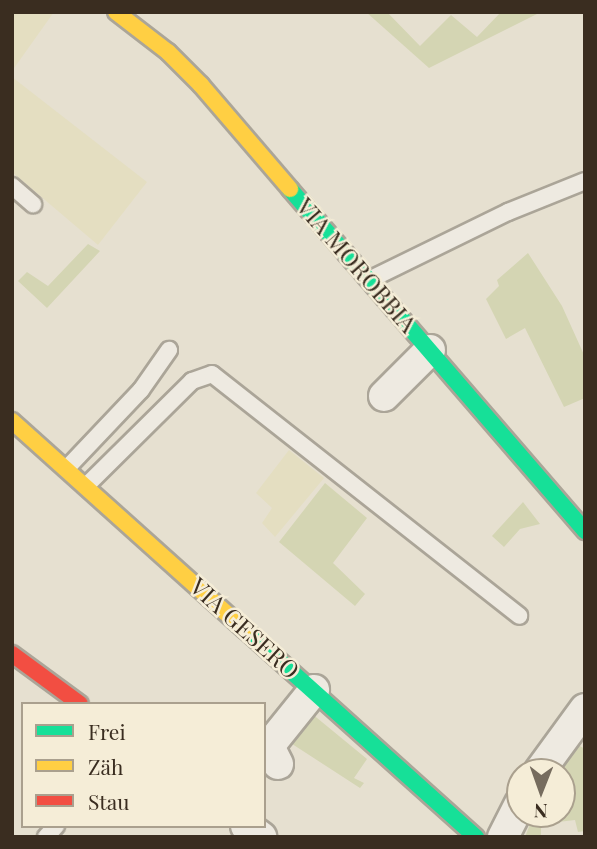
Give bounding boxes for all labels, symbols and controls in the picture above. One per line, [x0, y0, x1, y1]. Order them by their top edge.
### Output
street label: VIA MOROBBIA [291, 192, 423, 338]
street label: VIA GESERO [185, 572, 305, 684]
legend [21, 702, 266, 828]
text: Frei [88, 717, 126, 745]
text: Zäh [88, 752, 123, 780]
north arrow [506, 758, 576, 828]
text: Stau [88, 787, 129, 815]
text: N [534, 799, 548, 825]

